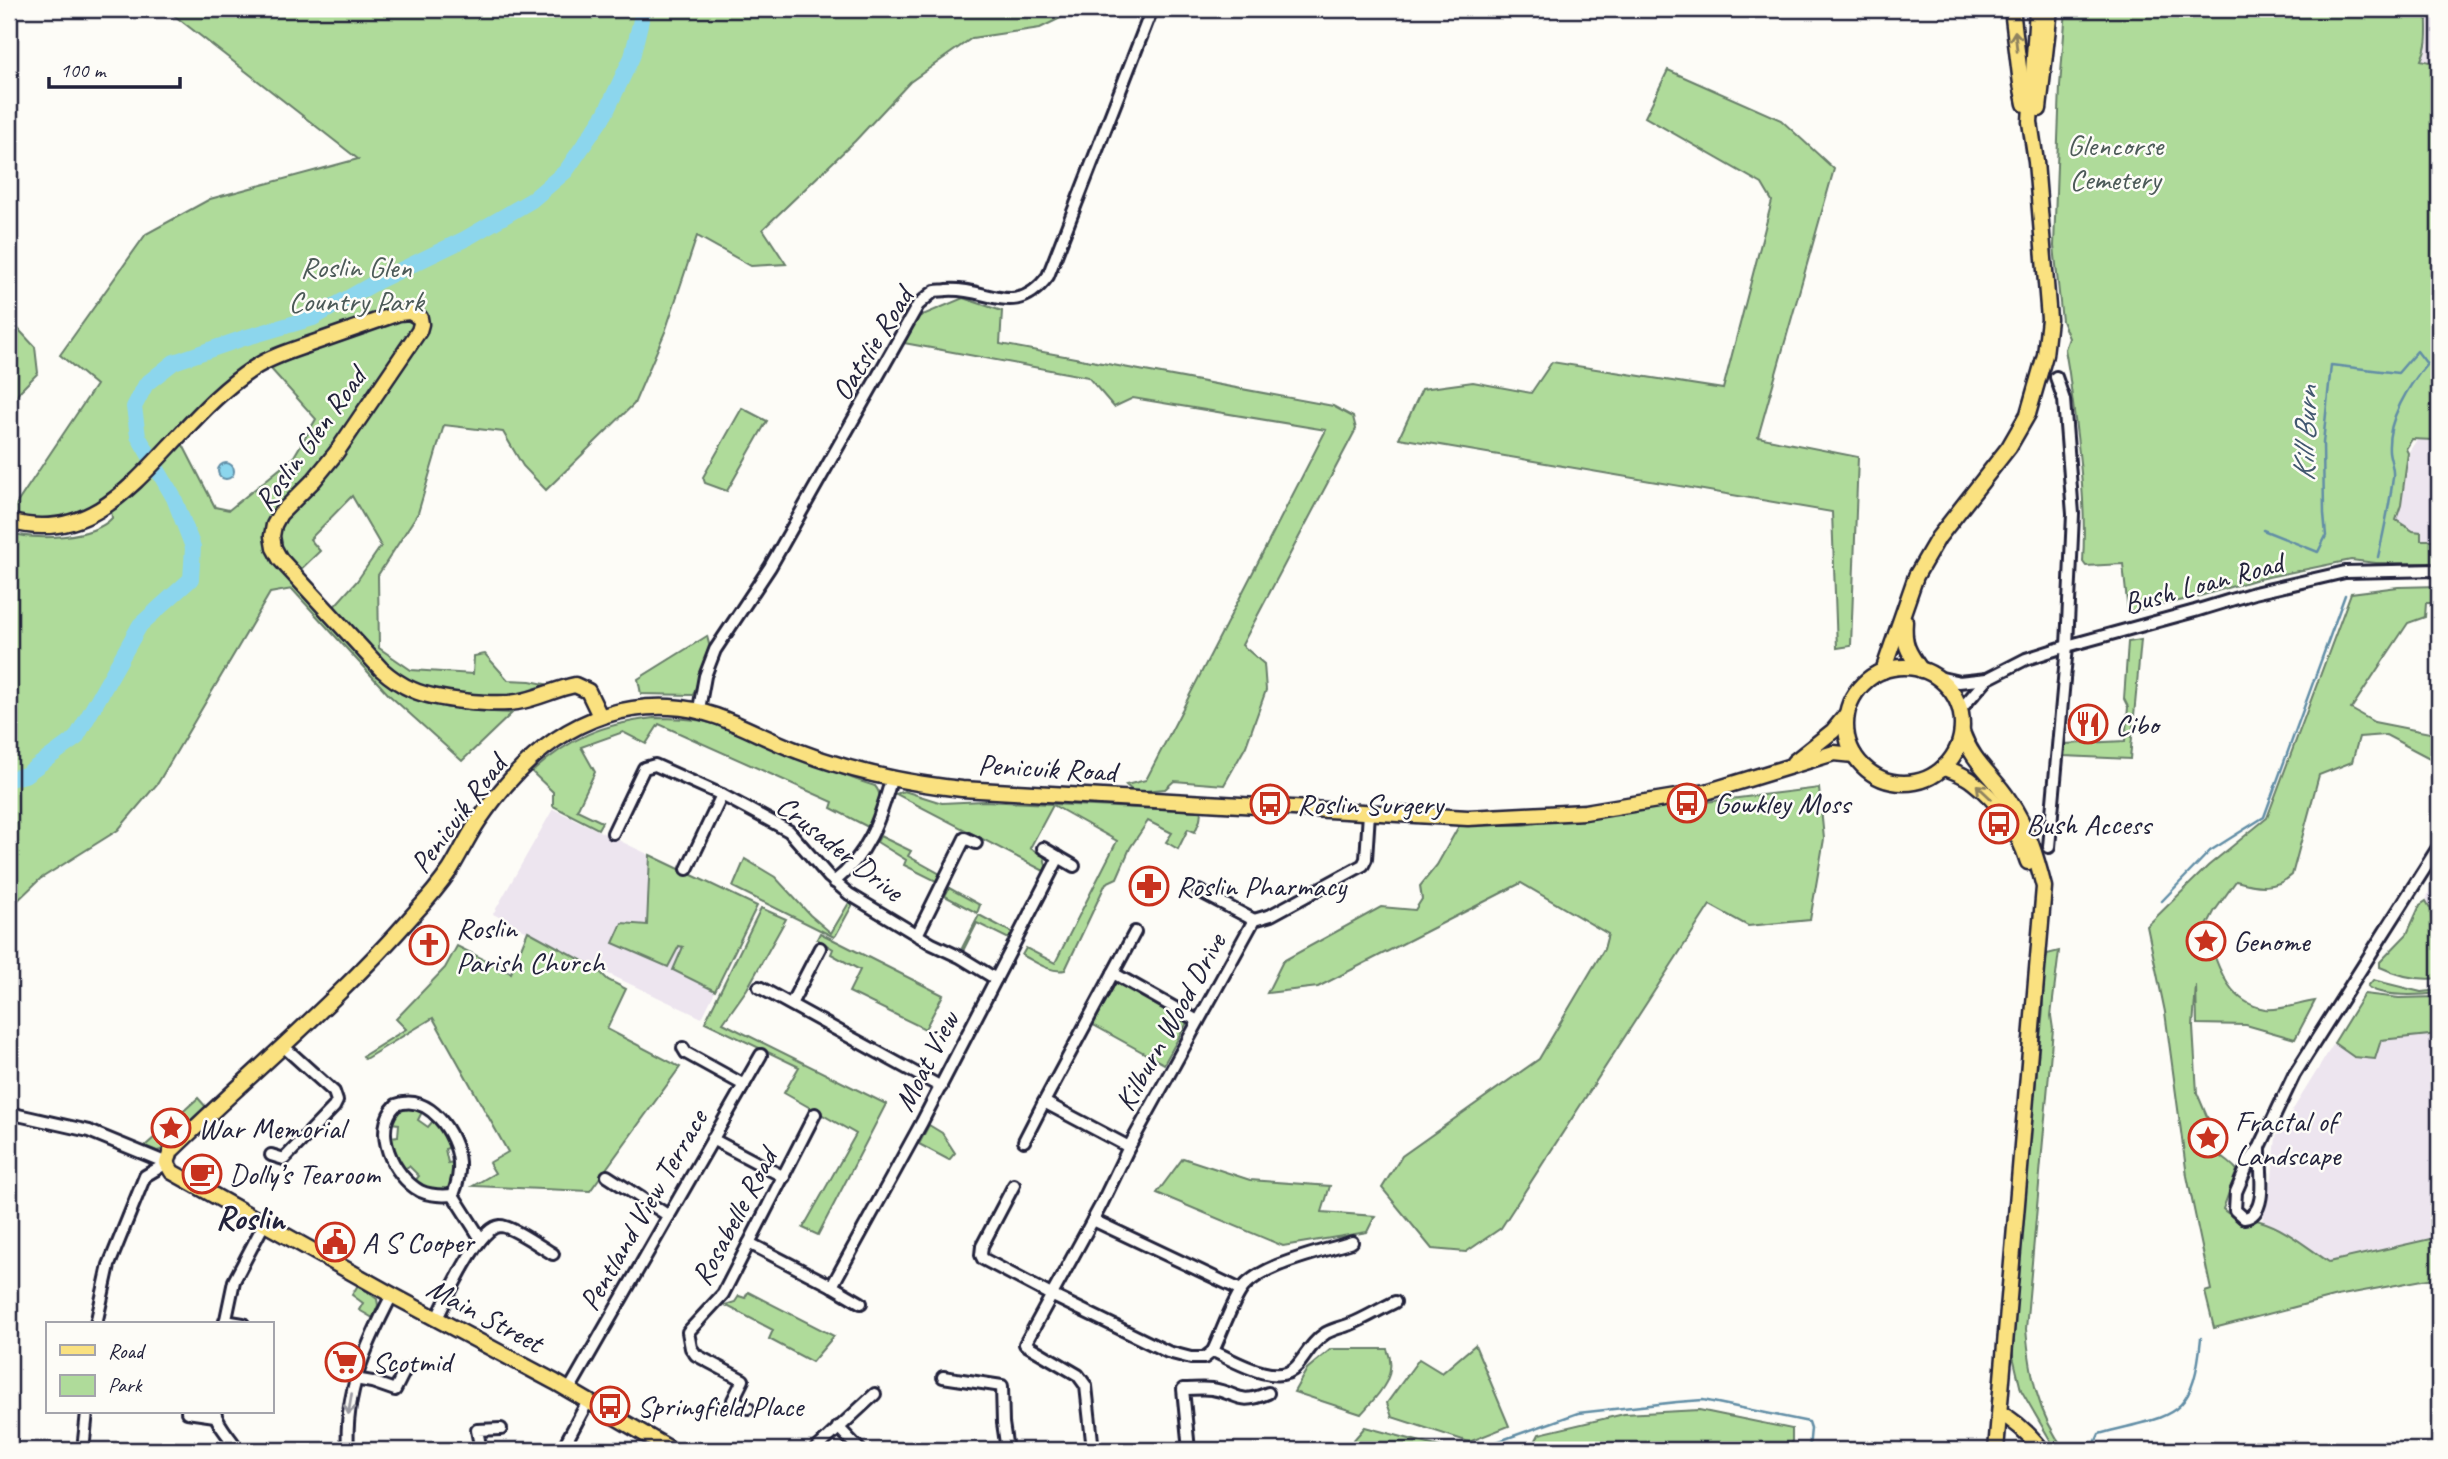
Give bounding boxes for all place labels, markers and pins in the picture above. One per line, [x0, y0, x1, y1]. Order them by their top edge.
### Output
restaurant icon: Cibo [2067, 703, 2109, 745]
place label: Cibo [2115, 705, 2162, 743]
bus stop icon: Gowkley Moss [1666, 782, 1708, 824]
bus stop icon: Roslin Surgery [1249, 783, 1291, 825]
place label: Gowkley Moss [1714, 784, 1853, 822]
place label: Roslin Surgery [1297, 785, 1446, 823]
bus stop icon: Bush Access [1978, 803, 2020, 845]
place label: Bush Access [2026, 805, 2154, 843]
pharmacy icon: Roslin Pharmacy [1128, 865, 1170, 907]
place label: Roslin Pharmacy [1176, 867, 1348, 905]
place label: Roslin Parish Church [456, 909, 607, 981]
place icon: Genome [2185, 920, 2227, 962]
place label: Genome [2233, 922, 2312, 960]
church icon: Roslin Parish Church [408, 924, 450, 966]
place label: Fractal of Landscape [2235, 1102, 2342, 1174]
place icon: War Memorial [150, 1107, 192, 1149]
place label: War Memorial [198, 1109, 350, 1147]
place icon: Fractal of Landscape [2187, 1117, 2229, 1159]
cafe icon: Dolly’s Tearoom [181, 1153, 223, 1195]
place label: Dolly’s Tearoom [229, 1155, 381, 1193]
public building icon: A S Cooper [314, 1221, 356, 1263]
place label: A S Cooper [362, 1223, 476, 1261]
supermarket icon: Scotmid [324, 1341, 366, 1383]
place label: Scotmid [372, 1343, 456, 1381]
bus stop icon: Springfield Place [589, 1385, 631, 1427]
place label: Springfield Place [637, 1387, 805, 1425]

